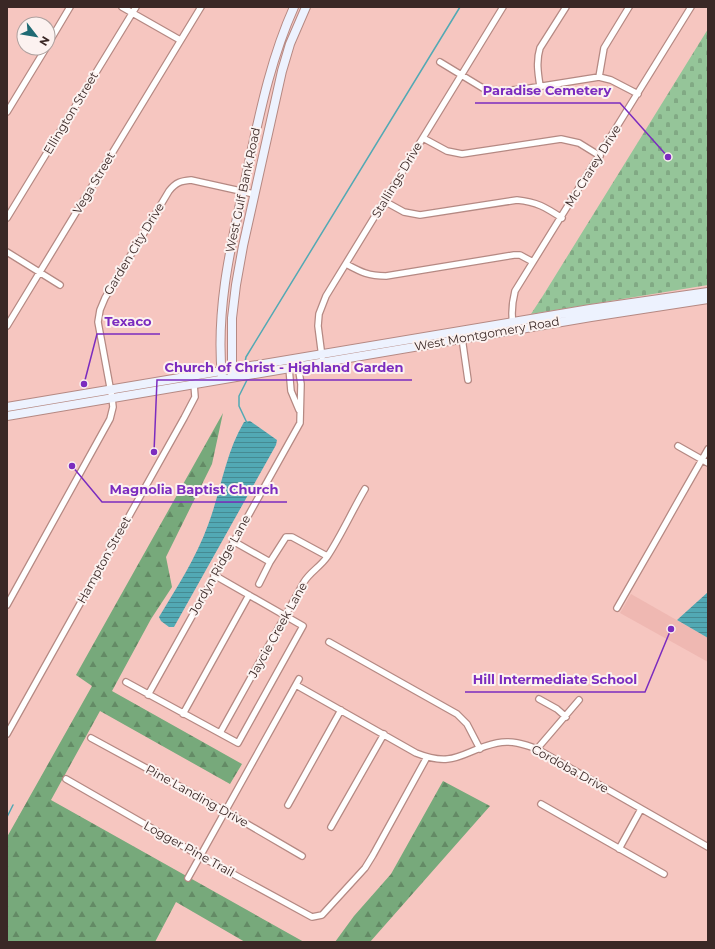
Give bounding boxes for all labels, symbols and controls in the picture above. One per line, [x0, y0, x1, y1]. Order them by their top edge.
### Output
north arrow [16, 16, 56, 56]
text: N [36, 34, 53, 49]
street label: Ellington Street [40, 69, 101, 157]
callout: Paradise Cemetery [475, 78, 620, 103]
text: Paradise Cemetery [483, 82, 611, 98]
street label: Mc Crarey Drive [561, 122, 624, 210]
street label: West Gulf Bank Road [222, 126, 263, 254]
street label: Stallings Drive [368, 139, 425, 220]
street label: Vega Street [69, 149, 118, 216]
street label: Garden City Drive [100, 200, 167, 298]
callout: Texaco [97, 309, 160, 334]
text: Texaco [104, 313, 152, 329]
street label: West Montgomery Road [413, 313, 561, 354]
callout: Church of Christ - Highland Garden [157, 355, 412, 380]
text: Church of Christ - Highland Garden [165, 359, 404, 375]
callout: Magnolia Baptist Church [102, 477, 287, 502]
text: Magnolia Baptist Church [110, 481, 278, 497]
street label: Jordyn Ridge Lane [185, 512, 253, 618]
street label: Hampton Street [73, 513, 134, 606]
street label: Jaycie Creek Lane [245, 579, 310, 681]
callout: Hill Intermediate School [465, 667, 645, 692]
text: Hill Intermediate School [473, 671, 637, 687]
street label: Cordoba Drive [529, 741, 611, 796]
street label: Pine Landing Drive [143, 761, 251, 830]
street label: Logger Pine Trail [141, 818, 237, 880]

